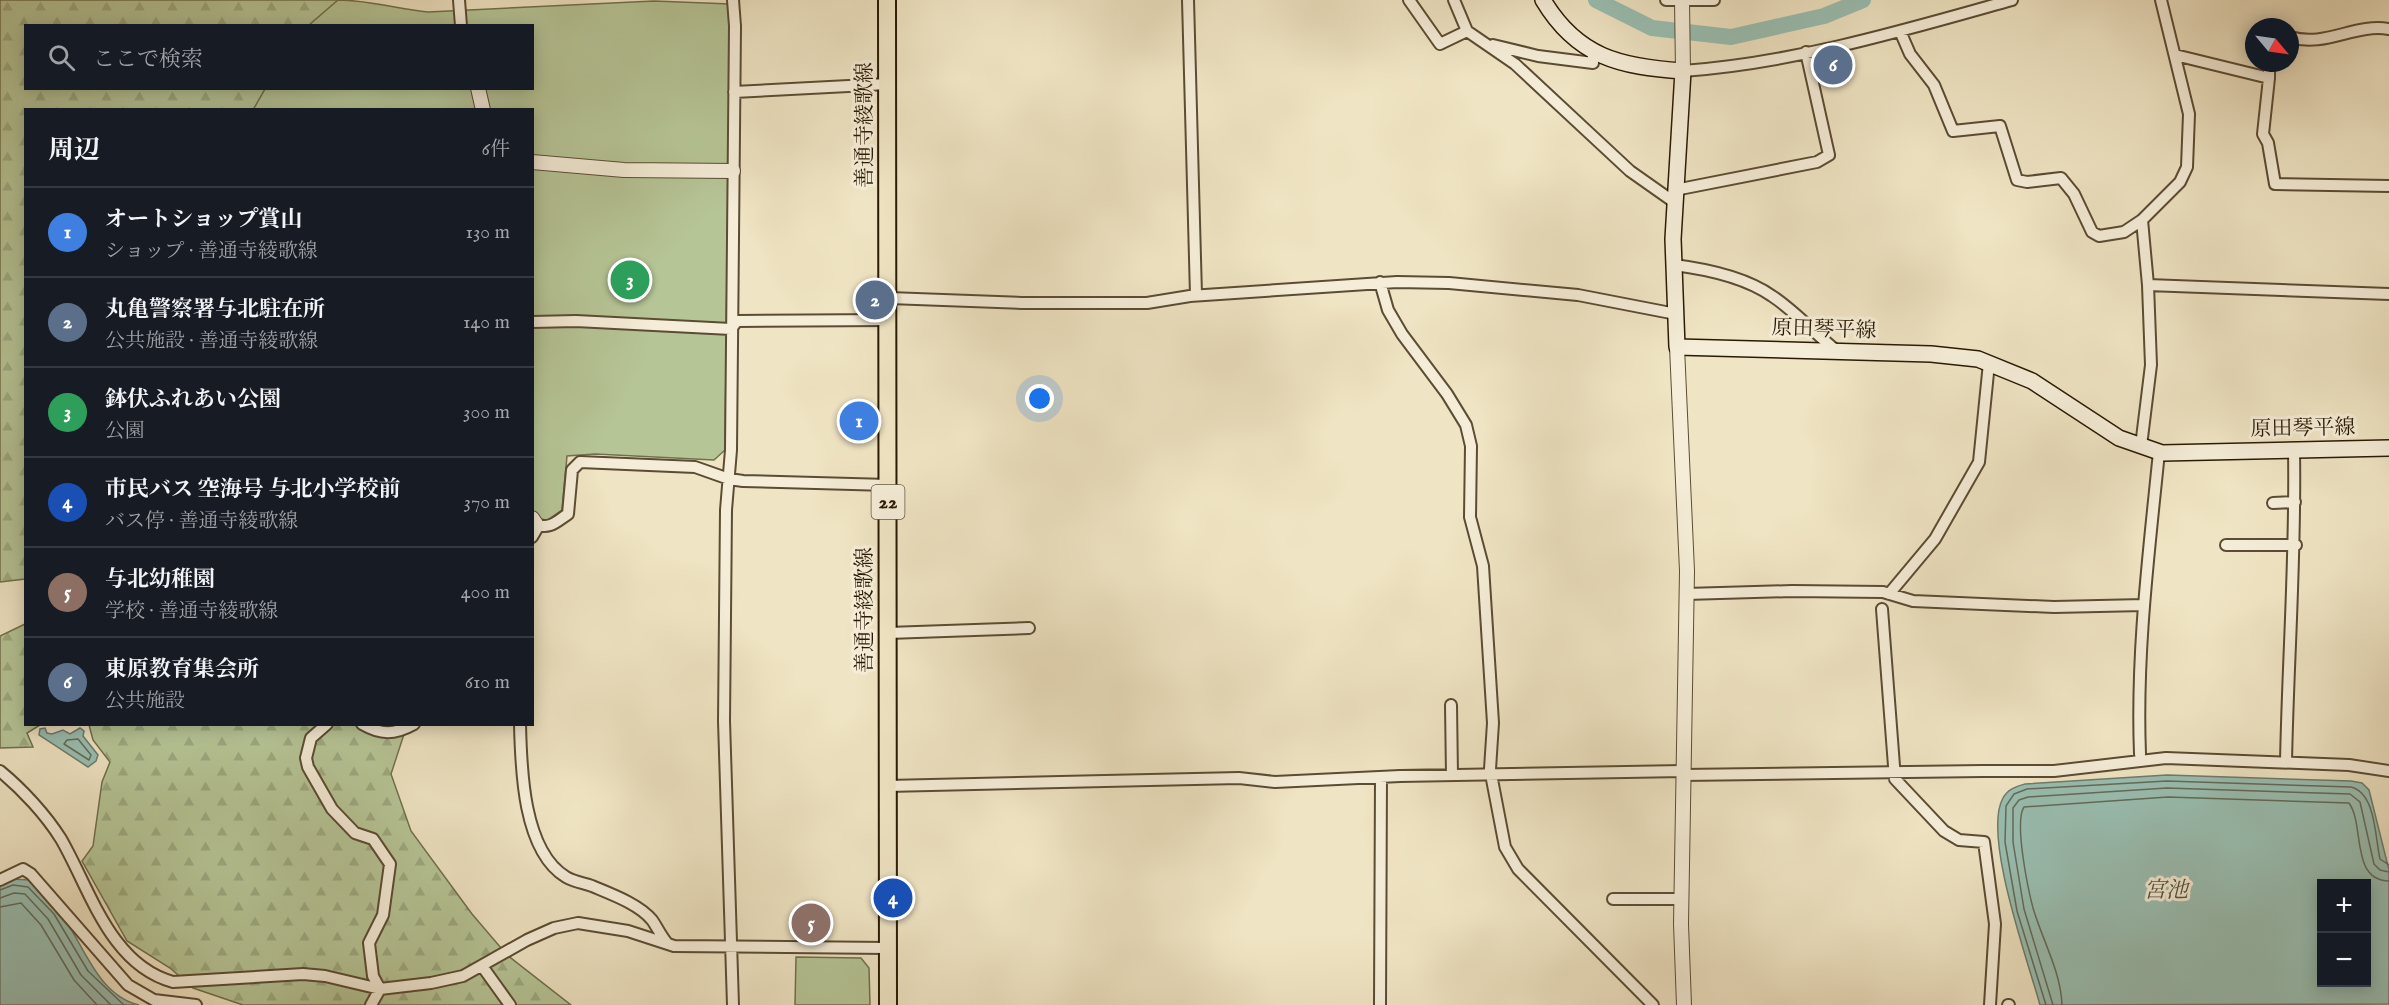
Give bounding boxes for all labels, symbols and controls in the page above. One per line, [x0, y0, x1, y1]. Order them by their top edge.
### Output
north arrow [2245, 18, 2299, 72]
search box [24, 24, 534, 90]
icon: search [45, 41, 78, 74]
pin: 6 [1814, 42, 1852, 88]
text: ここで検索 [93, 46, 203, 74]
street label: 善通寺綾歌線 [852, 62, 879, 188]
text: 周辺 [48, 134, 100, 167]
text: 6件 [482, 137, 510, 162]
text: オートショップ賞山 [105, 206, 303, 234]
text: 1 [64, 220, 71, 245]
text: 130 m [465, 220, 510, 245]
text: ショップ · 善通寺綾歌線 [105, 239, 318, 264]
pin: 3 [610, 258, 650, 302]
pin: 2 [856, 278, 894, 322]
text: 丸亀警察署与北駐在所 [105, 296, 325, 324]
text: 2 [63, 310, 72, 335]
text: 140 m [463, 310, 510, 335]
street label: 原田琴平線 [1771, 315, 1877, 345]
text: 公共施設 · 善通寺綾歌線 [105, 329, 318, 354]
your location [1025, 384, 1054, 413]
text: 鉢伏ふれあい公園 [105, 386, 281, 414]
pin: 1 [840, 398, 878, 444]
text: 3 [64, 400, 71, 425]
text: 300 m [463, 400, 510, 425]
street label: 原田琴平線 [2250, 415, 2356, 443]
text: 公園 [105, 419, 145, 444]
text: 市民バス 空海号 与北小学校前 [105, 476, 401, 504]
road number: 22 [872, 485, 904, 519]
text: 4 [63, 490, 72, 515]
text: 370 m [464, 490, 510, 515]
text: バス停 · 善通寺綾歌線 [105, 509, 298, 534]
street label: 善通寺綾歌線 [852, 547, 879, 673]
text: 与北幼稚園 [105, 566, 215, 594]
text: 5 [64, 580, 71, 605]
text: 400 m [461, 580, 510, 605]
text: 学校 · 善通寺綾歌線 [105, 599, 278, 624]
text: 東原教育集会所 [105, 656, 259, 684]
text: 6 [63, 670, 72, 695]
text: 610 m [465, 670, 510, 695]
text: 公共施設 [105, 689, 185, 714]
pin: 4 [874, 876, 912, 920]
water label: 宮池 [2144, 877, 2191, 905]
map controls [2317, 879, 2371, 987]
button: + [2317, 879, 2371, 933]
pin: 5 [792, 900, 830, 946]
button: − [2317, 933, 2371, 987]

